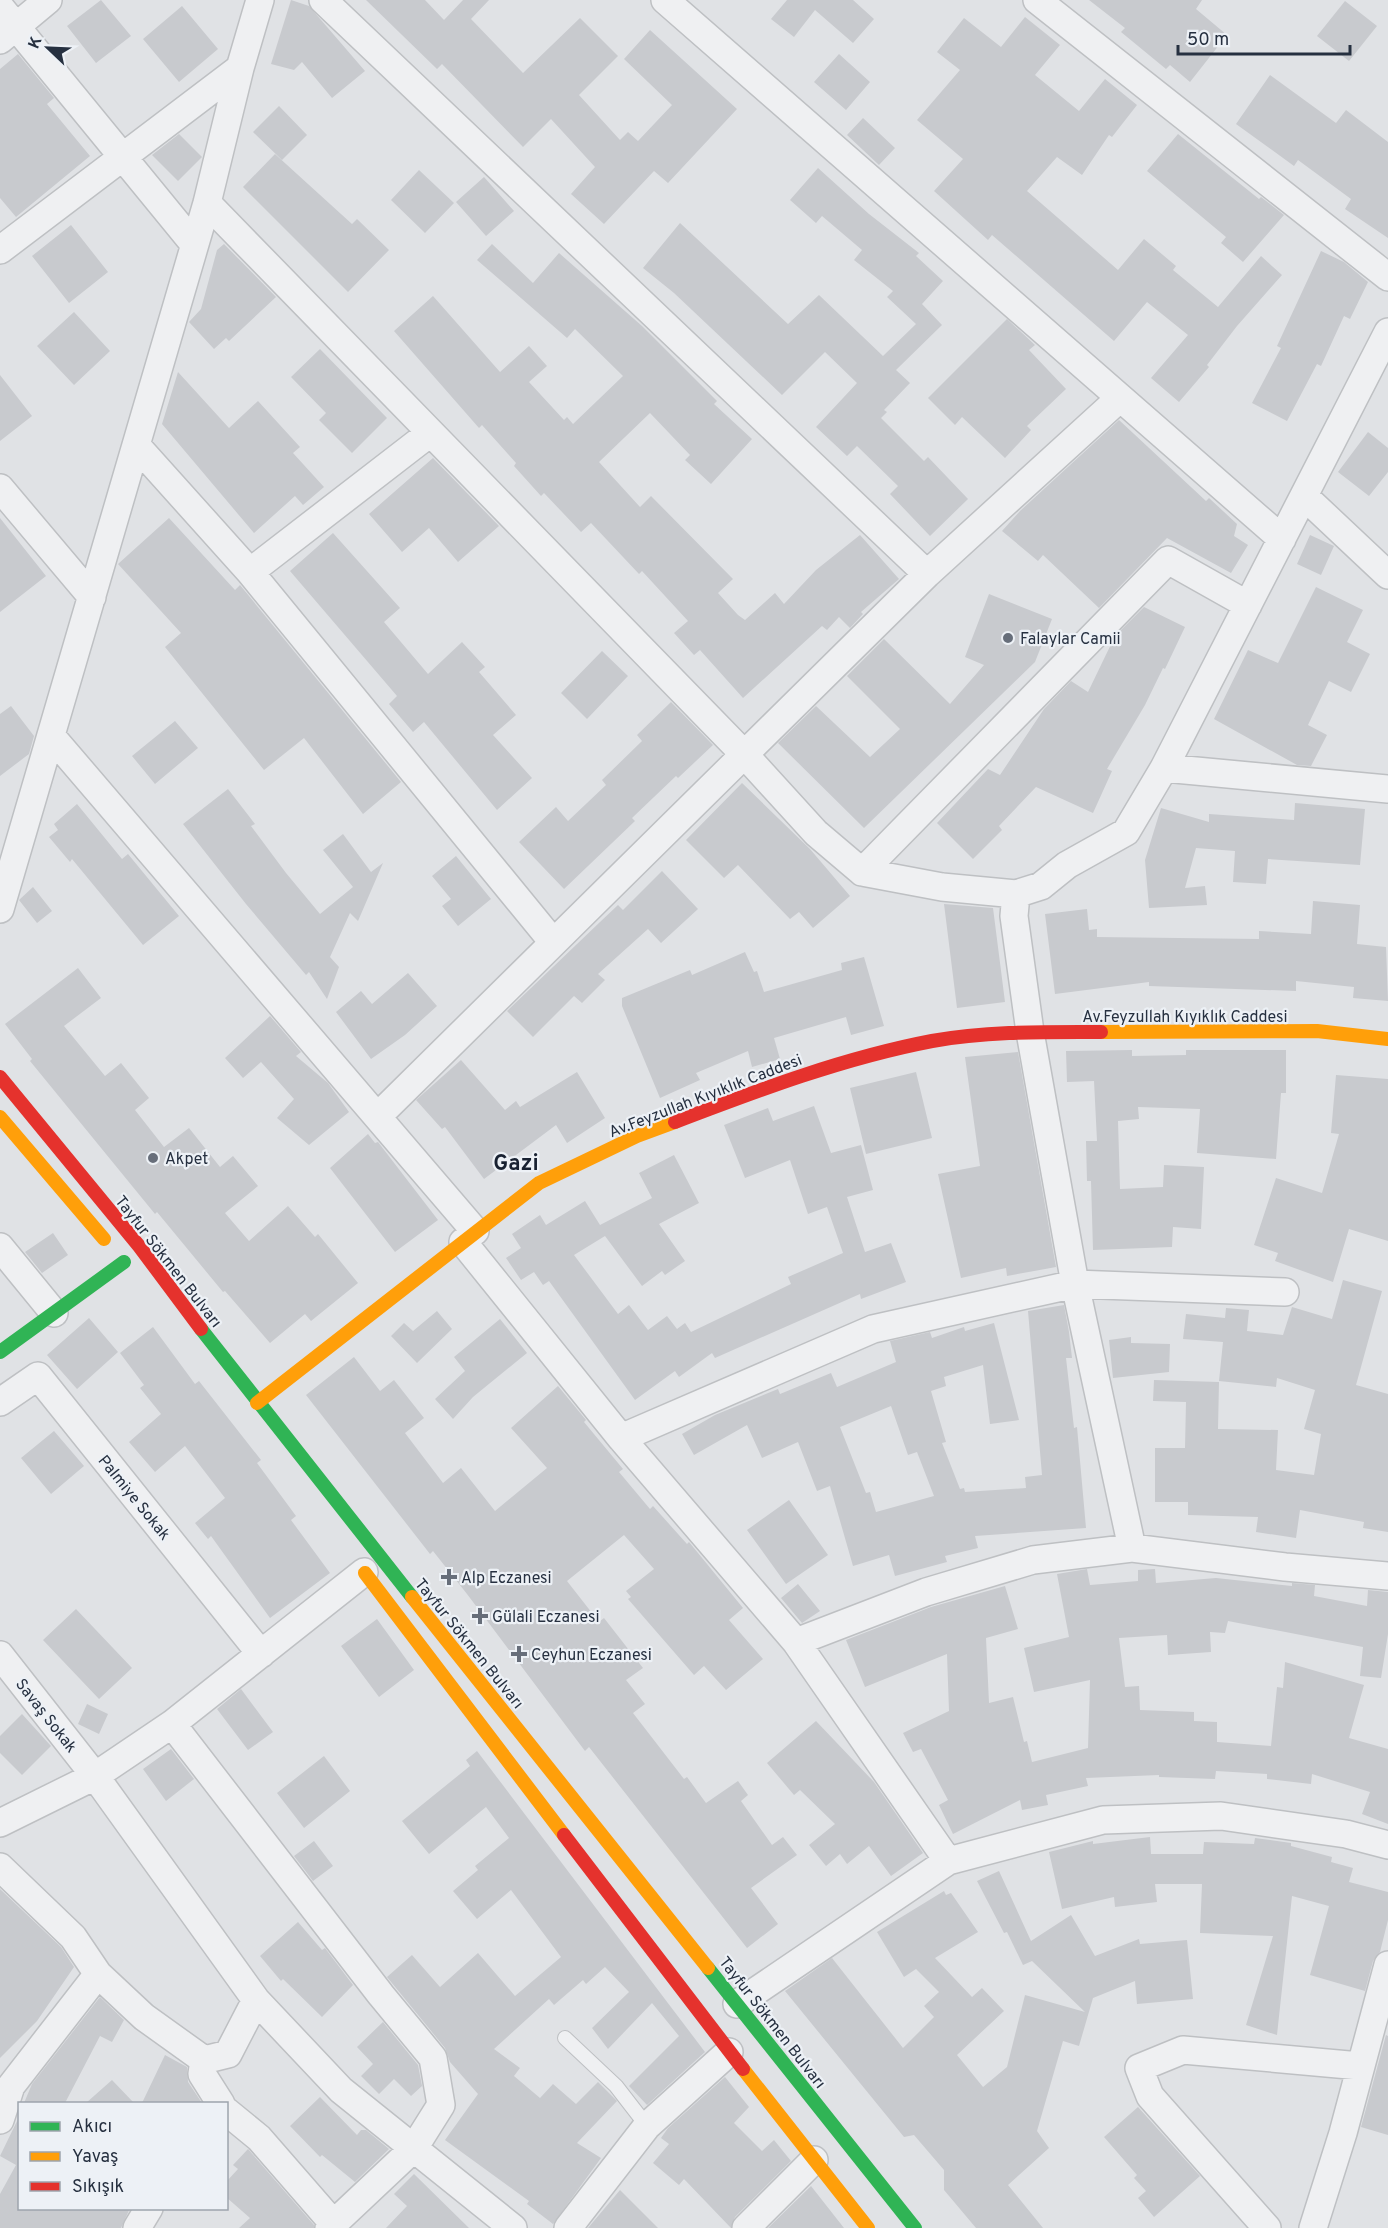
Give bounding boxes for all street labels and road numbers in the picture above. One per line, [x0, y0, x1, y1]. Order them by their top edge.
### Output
street label: Av.Feyzullah Kıyıklık Caddesi [1082, 1008, 1288, 1028]
street label: Av.Feyzullah Kıyıklık Caddesi [606, 1051, 805, 1143]
street label: Tayfur Sökmen Bulvarı [110, 1192, 225, 1332]
street label: Palmiye Sokak [93, 1452, 174, 1545]
street label: Tayfur Sökmen Bulvarı [410, 1575, 527, 1714]
street label: Savaş Sokak [10, 1675, 81, 1757]
street label: Tayfur Sökmen Bulvarı [714, 1953, 829, 2093]

